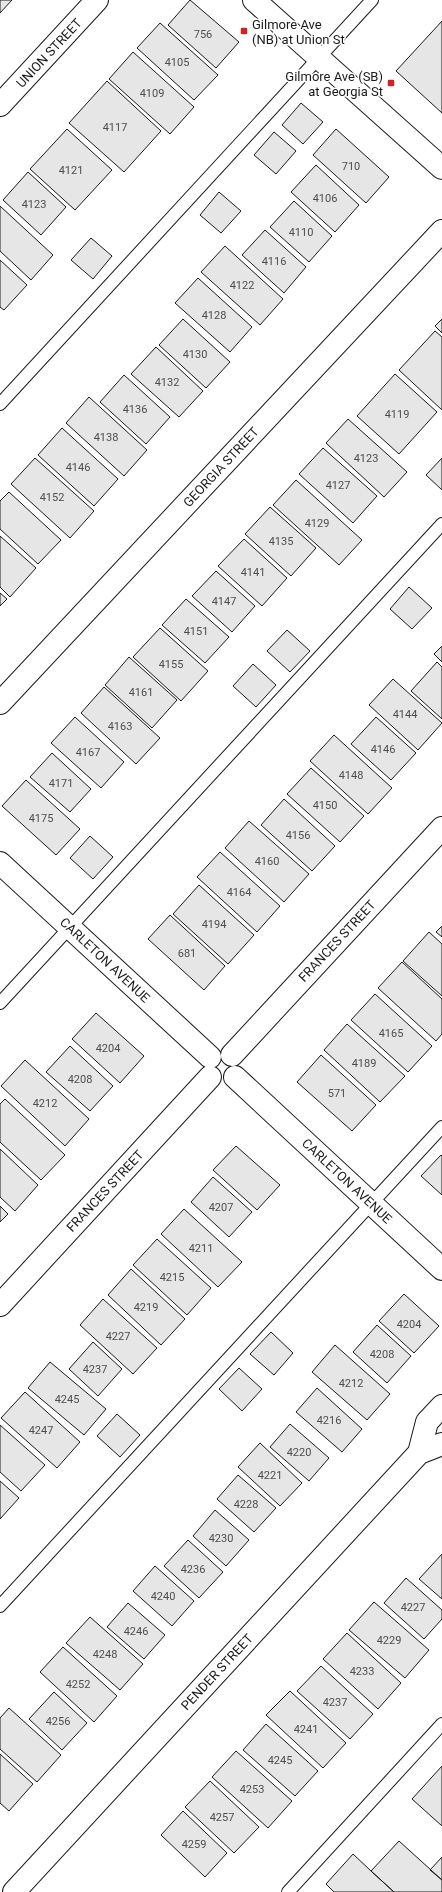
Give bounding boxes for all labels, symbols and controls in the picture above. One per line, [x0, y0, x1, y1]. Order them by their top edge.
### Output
street label: UNION STREET [13, 15, 85, 91]
place label: Gilmore Ave (NB) at Union St [252, 17, 345, 47]
marker: Gilmore Ave (NB) at Union St [239, 26, 249, 36]
house number: 756 [194, 28, 212, 41]
house number: 4105 [165, 56, 189, 69]
place label: Gilmore Ave (SB) at Georgia St [285, 69, 383, 99]
marker: Gilmore Ave (SB) at Georgia St [386, 78, 396, 88]
house number: 4109 [140, 87, 164, 100]
house number: 4117 [103, 121, 127, 134]
house number: 710 [342, 160, 360, 173]
house number: 4121 [59, 164, 83, 177]
house number: 4106 [313, 192, 337, 205]
house number: 4123 [22, 198, 46, 211]
house number: 4110 [289, 226, 313, 239]
house number: 4116 [262, 255, 286, 268]
house number: 4122 [230, 279, 254, 292]
house number: 4128 [202, 309, 226, 322]
house number: 4130 [183, 348, 207, 361]
house number: 4132 [155, 376, 179, 389]
house number: 4136 [123, 403, 147, 416]
house number: 4119 [385, 408, 409, 421]
street label: GEORGIA STREET [180, 424, 262, 510]
house number: 4138 [94, 431, 118, 444]
house number: 4123 [354, 452, 378, 465]
house number: 4146 [66, 461, 90, 474]
house number: 4127 [326, 479, 350, 492]
house number: 4152 [40, 491, 64, 504]
house number: 4129 [305, 517, 329, 530]
house number: 4135 [269, 535, 293, 548]
house number: 4141 [241, 566, 265, 579]
house number: 4147 [212, 595, 236, 608]
house number: 4151 [184, 625, 208, 638]
house number: 4155 [159, 658, 183, 671]
house number: 4161 [129, 686, 153, 699]
house number: 4144 [393, 708, 417, 721]
house number: 4163 [108, 720, 132, 733]
house number: 4146 [371, 743, 395, 756]
house number: 4167 [76, 746, 100, 759]
house number: 4148 [339, 769, 363, 782]
house number: 4171 [49, 777, 73, 790]
house number: 4150 [313, 799, 337, 812]
house number: 4175 [29, 812, 53, 825]
house number: 4156 [286, 829, 310, 842]
house number: 4160 [255, 855, 279, 868]
house number: 4164 [227, 886, 251, 899]
street label: FRANCES STREET [295, 897, 379, 985]
street label: CARLETON AVENUE [57, 915, 153, 1005]
house number: 4194 [202, 918, 226, 931]
house number: 681 [178, 947, 196, 960]
house number: 4165 [379, 1027, 403, 1040]
house number: 4204 [96, 1042, 120, 1055]
house number: 4189 [352, 1057, 376, 1070]
house number: 4208 [68, 1073, 92, 1086]
house number: 571 [328, 1087, 346, 1100]
house number: 4212 [33, 1097, 57, 1110]
street label: CARLETON AVENUE [299, 1136, 395, 1226]
street label: FRANCES STREET [63, 1147, 147, 1235]
house number: 4207 [209, 1201, 233, 1214]
house number: 4211 [189, 1242, 213, 1255]
house number: 4215 [160, 1271, 184, 1284]
house number: 4219 [134, 1301, 158, 1314]
house number: 4204 [397, 1318, 421, 1331]
house number: 4227 [106, 1330, 130, 1343]
house number: 4208 [370, 1348, 394, 1361]
house number: 4237 [83, 1363, 107, 1376]
house number: 4212 [339, 1377, 363, 1390]
house number: 4245 [55, 1393, 79, 1406]
house number: 4216 [317, 1414, 341, 1427]
house number: 4247 [29, 1424, 53, 1437]
house number: 4220 [287, 1446, 311, 1459]
house number: 4221 [258, 1469, 282, 1482]
house number: 4228 [234, 1498, 258, 1511]
house number: 4230 [209, 1532, 233, 1545]
house number: 4236 [181, 1563, 205, 1576]
house number: 4240 [151, 1590, 175, 1603]
house number: 4227 [401, 1601, 425, 1614]
house number: 4246 [124, 1625, 148, 1638]
street label: PENDER STREET [178, 1631, 256, 1713]
house number: 4229 [377, 1634, 401, 1647]
house number: 4248 [93, 1648, 117, 1661]
house number: 4233 [350, 1665, 374, 1678]
house number: 4252 [66, 1678, 90, 1691]
house number: 4237 [323, 1696, 347, 1709]
house number: 4256 [46, 1715, 70, 1728]
house number: 4241 [294, 1723, 318, 1736]
house number: 4245 [268, 1754, 292, 1767]
house number: 4253 [240, 1783, 264, 1796]
house number: 4257 [210, 1811, 234, 1824]
house number: 4259 [182, 1838, 206, 1851]

